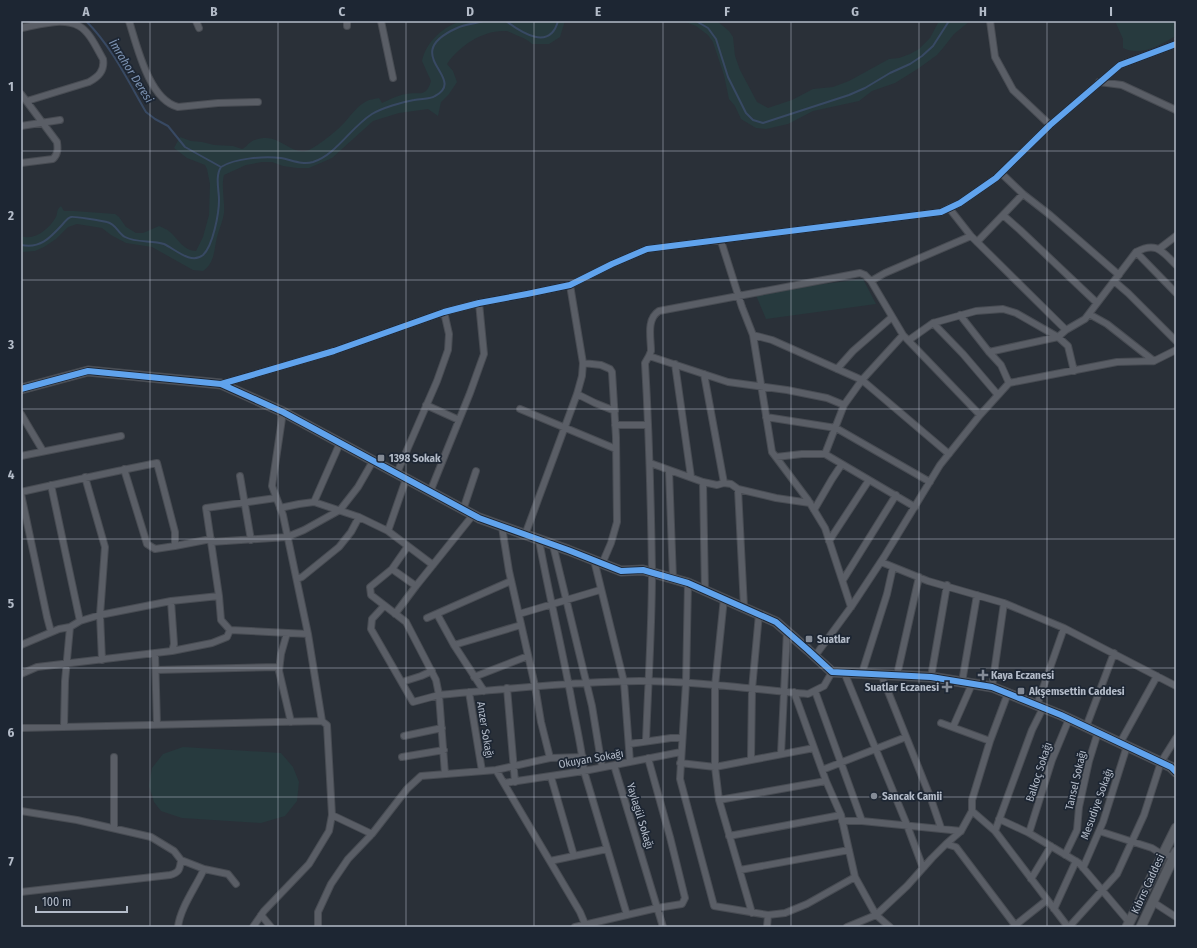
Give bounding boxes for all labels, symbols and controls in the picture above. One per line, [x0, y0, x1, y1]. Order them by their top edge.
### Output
text: A [81, 4, 90, 19]
text: B [210, 4, 218, 19]
text: C [339, 4, 346, 19]
text: D [466, 4, 474, 19]
text: E [595, 4, 601, 19]
text: F [724, 4, 730, 19]
text: G [851, 4, 859, 19]
text: H [979, 4, 987, 19]
text: I [1109, 4, 1113, 19]
water label: İmrahor Deresi [106, 36, 157, 105]
text: 1 [8, 79, 14, 94]
text: 2 [7, 208, 14, 223]
text: 3 [7, 337, 14, 352]
place label: 1398 Sokak [389, 452, 441, 465]
marker: 1398 Sokak [376, 453, 386, 463]
text: 4 [8, 467, 15, 482]
text: 5 [8, 596, 14, 611]
place label: Suatlar [817, 633, 851, 646]
marker: Suatlar [804, 634, 814, 644]
place label: Kaya Eczanesi [991, 669, 1054, 682]
marker: Kaya Eczanesi [978, 670, 988, 680]
place label: Suatlar Eczanesi [865, 681, 939, 694]
marker: Suatlar Eczanesi [942, 682, 952, 692]
place label: Akşemsettin Caddesi [1028, 685, 1125, 698]
marker: Akşemsettin Caddesi [1016, 686, 1026, 696]
street label: Anzer Sokağı [474, 701, 496, 759]
text: 6 [8, 725, 15, 740]
street label: Balkoç Sokağı [1023, 741, 1055, 803]
street label: Okuyan Sokağı [558, 747, 624, 771]
street label: Tansel Sokağı [1063, 749, 1089, 811]
street label: Mesudiye Sokağı [1078, 767, 1116, 841]
street label: Yaylagül Sokağı [624, 781, 656, 851]
place label: Sancak Camii [882, 790, 942, 803]
marker: Sancak Camii [869, 791, 879, 801]
street label: Kıbrıs Caddesi [1129, 852, 1167, 916]
text: 7 [8, 854, 14, 869]
scale bar [36, 888, 127, 914]
text: 100 m [42, 895, 71, 909]

